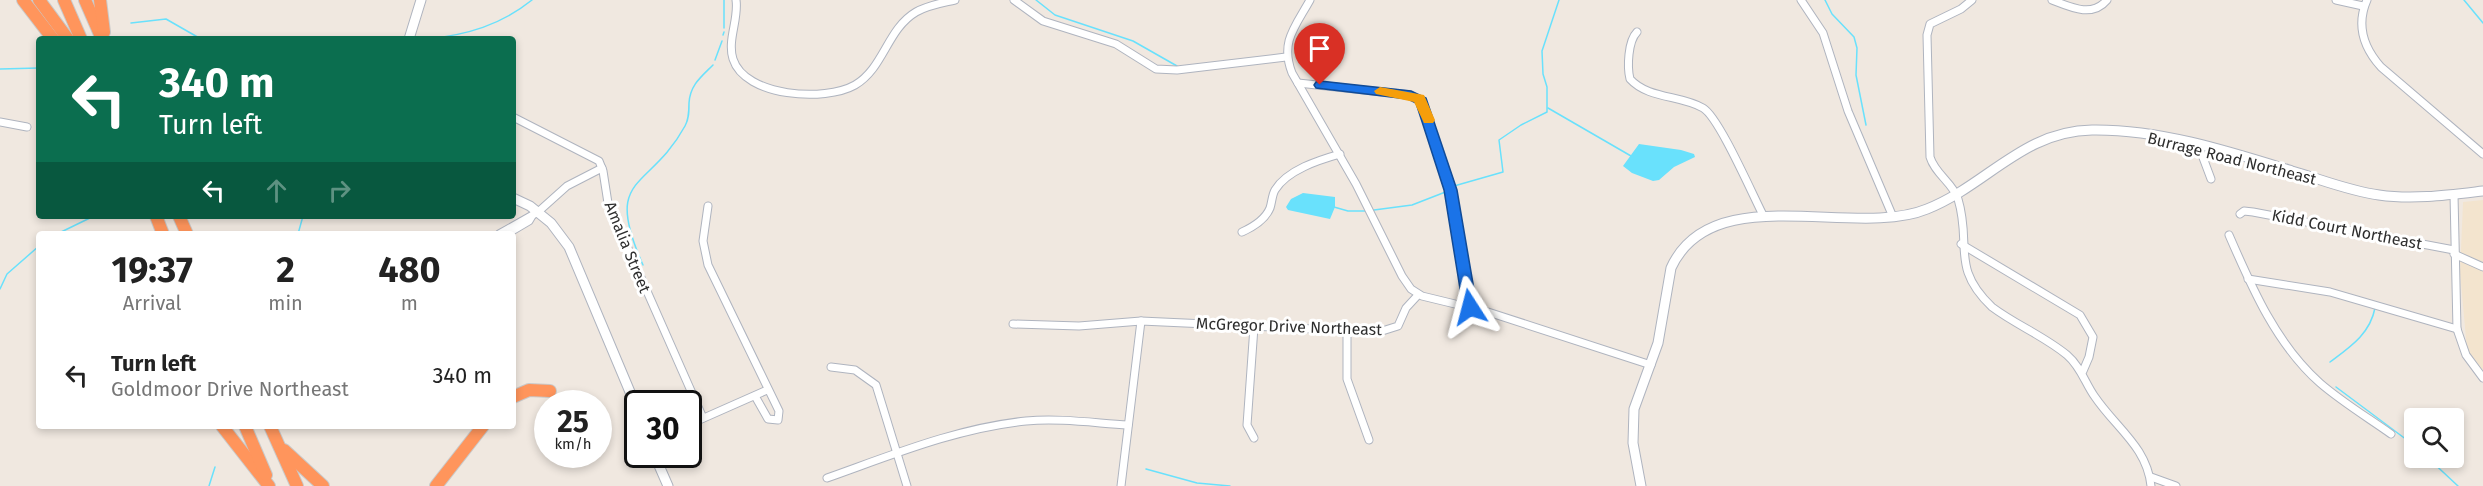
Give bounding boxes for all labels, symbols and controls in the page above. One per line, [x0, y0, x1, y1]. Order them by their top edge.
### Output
pin [1294, 23, 1345, 85]
icon: arrive [1303, 32, 1336, 65]
text: 340 m [159, 58, 275, 108]
icon: left [60, 60, 138, 138]
text: Turn left [159, 109, 262, 141]
street label: Burrage Road Northeast [2145, 128, 2319, 189]
icon: left [197, 174, 230, 207]
icon: ahead [260, 174, 293, 207]
icon: right [323, 174, 356, 207]
street label: Amalia Street [601, 199, 655, 296]
street label: Kidd Court Northeast [2270, 206, 2424, 253]
text: 19:37 [111, 248, 193, 292]
text: 2 [276, 248, 295, 292]
text: 480 [378, 248, 441, 292]
position arrow [1438, 275, 1502, 339]
text: Arrival [123, 291, 181, 315]
text: min [268, 291, 303, 315]
text: m [401, 291, 418, 315]
street label: McGregor Drive Northeast [1196, 314, 1383, 339]
text: Turn left [111, 350, 196, 377]
icon: left [60, 359, 93, 392]
text: 340 m [432, 362, 492, 389]
text: Goldmoor Drive Northeast [111, 377, 349, 401]
speed limit sign: 30 [624, 390, 702, 468]
text: 25 [557, 404, 589, 440]
map controls [2404, 408, 2464, 468]
button: search [2404, 408, 2464, 468]
text: km/h [554, 435, 592, 453]

